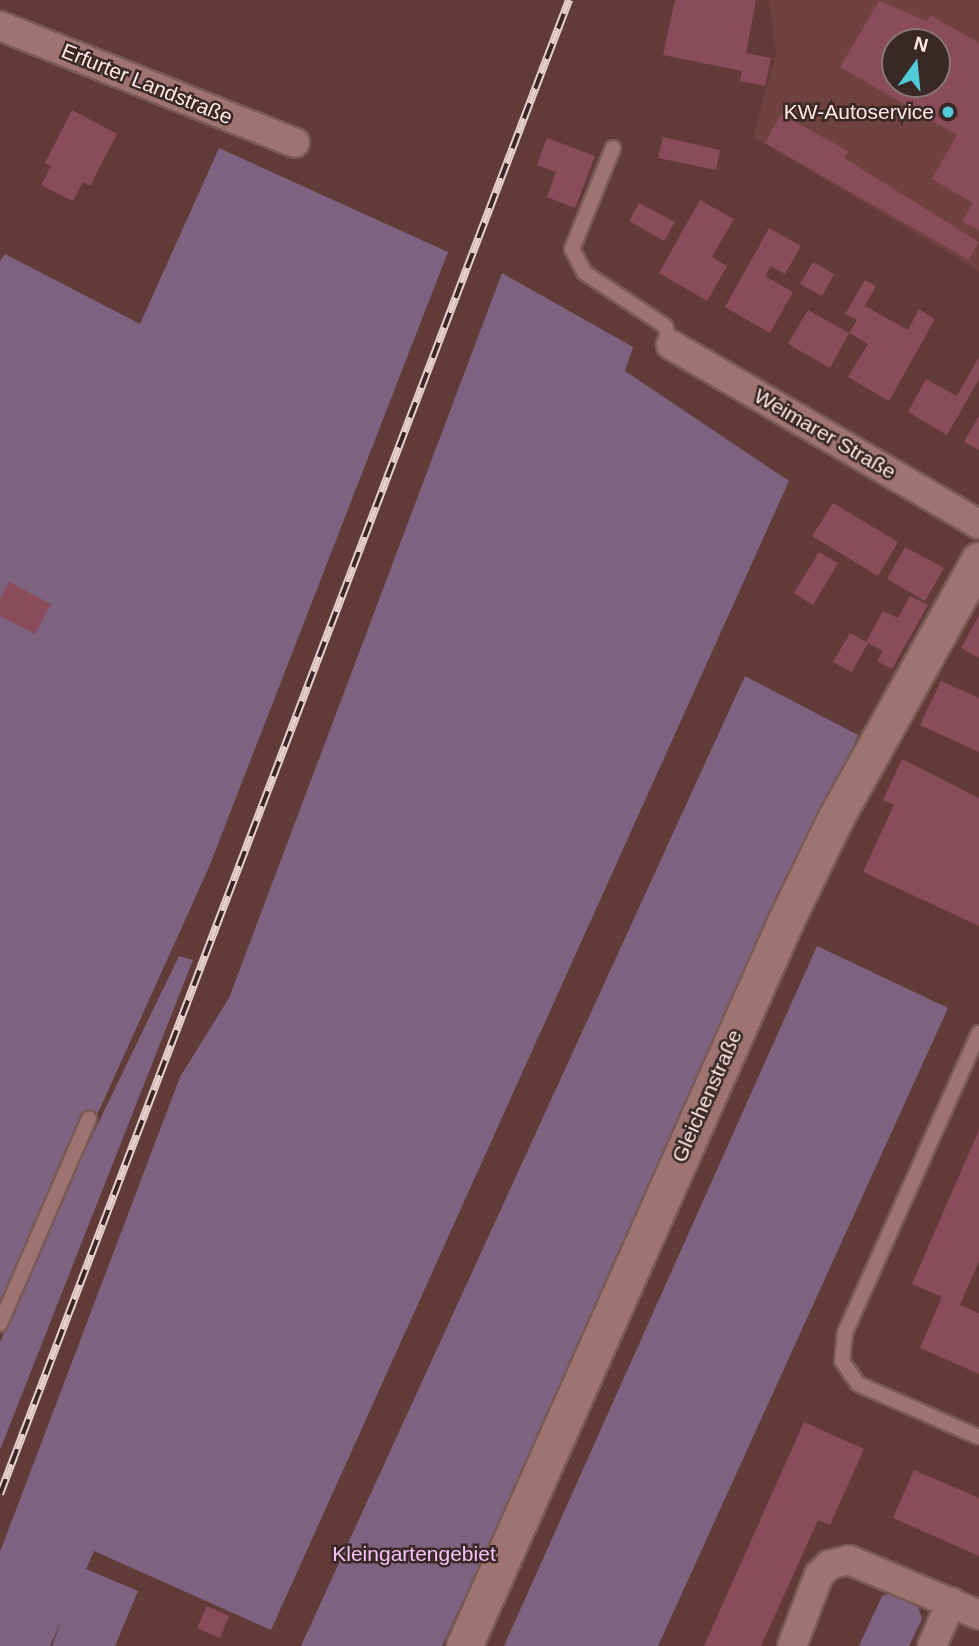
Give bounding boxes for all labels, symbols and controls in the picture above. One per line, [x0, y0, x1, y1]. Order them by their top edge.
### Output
north arrow [881, 28, 951, 98]
text: N [912, 32, 930, 56]
street label: Erfurter Landstraße [58, 38, 236, 130]
place label: KW-Autoservice [784, 99, 934, 125]
marker: KW-Autoservice [940, 104, 956, 120]
street label: Weimarer Straße [750, 383, 900, 485]
street label: Gleichenstraße [667, 1026, 747, 1166]
park label: Kleingartengebiet [332, 1541, 496, 1567]

